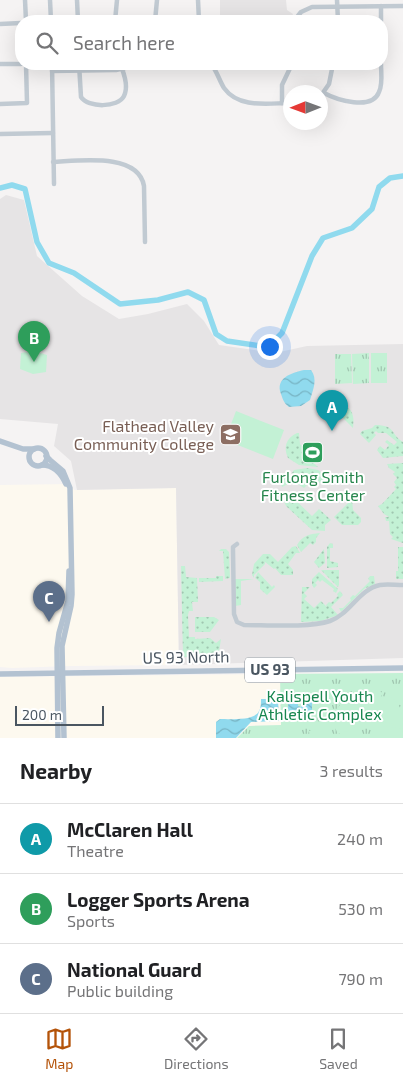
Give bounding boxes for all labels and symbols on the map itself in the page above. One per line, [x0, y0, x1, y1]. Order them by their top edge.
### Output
north arrow [283, 85, 328, 130]
pin: B [18, 321, 50, 362]
your location [257, 334, 283, 360]
pin: A [316, 390, 348, 431]
place label: Flathead Valley Community College [74, 416, 215, 453]
school or university icon: Flathead Valley Community College [218, 423, 242, 447]
sports icon: Furlong Smith Fitness Center [301, 441, 325, 465]
place label: Furlong Smith Fitness Center [261, 467, 366, 504]
pin: C [33, 581, 65, 622]
street label: US 93 North [142, 646, 230, 667]
road number: US 93 [245, 658, 295, 682]
park label: Kalispell Youth Athletic Complex [258, 686, 382, 723]
scale bar [15, 703, 104, 726]

